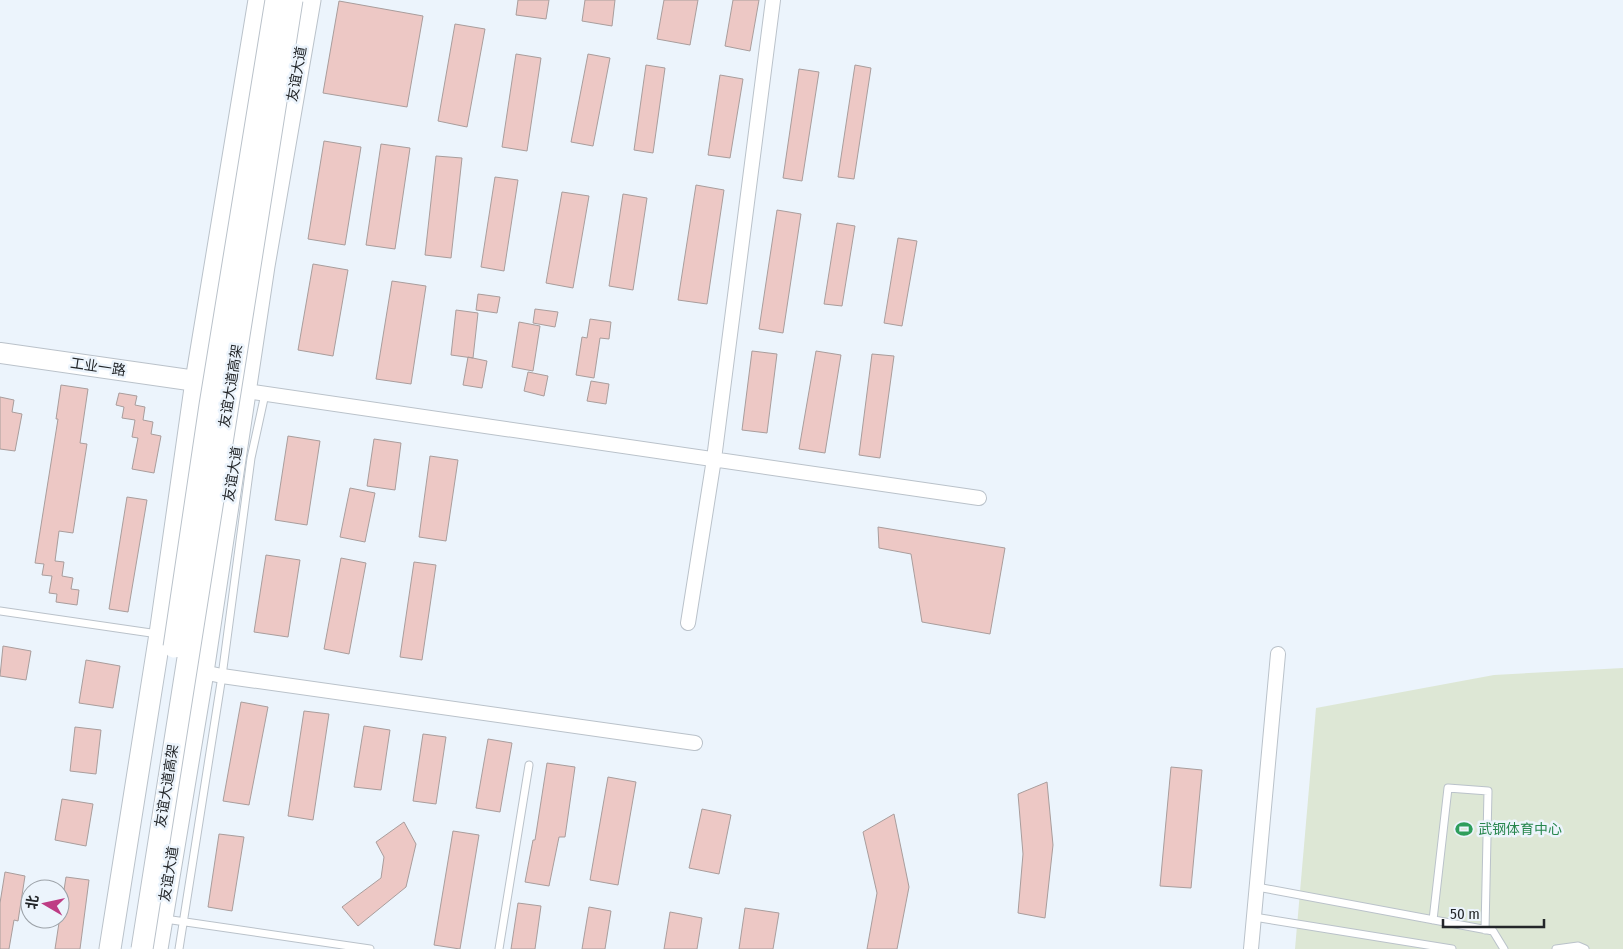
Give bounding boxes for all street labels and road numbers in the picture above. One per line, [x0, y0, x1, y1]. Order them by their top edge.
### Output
street label: 友谊大道 [284, 45, 310, 103]
street label: 友谊大道高架 [216, 343, 246, 429]
street label: 工业一路 [69, 355, 127, 379]
street label: 友谊大道 [220, 445, 246, 503]
street label: 友谊大道高架 [152, 743, 182, 829]
street label: 友谊大道 [156, 845, 182, 903]

